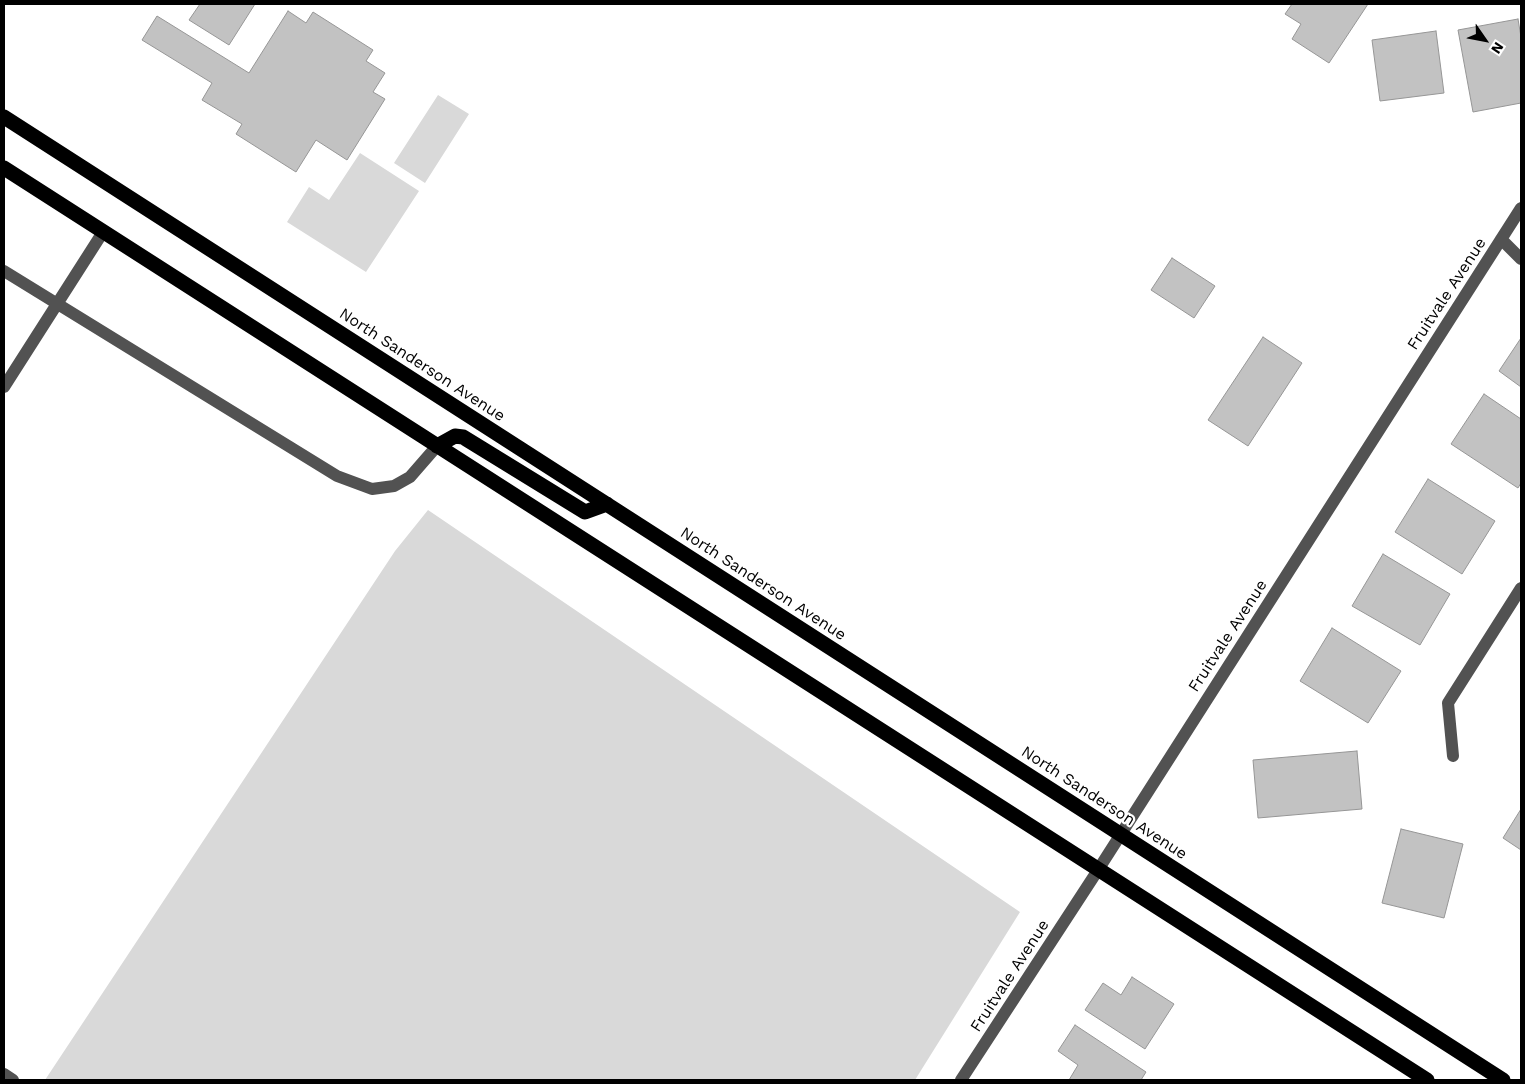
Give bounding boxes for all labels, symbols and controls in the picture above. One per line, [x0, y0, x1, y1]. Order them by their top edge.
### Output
north arrow [1460, 15, 1510, 65]
text: N [1488, 39, 1507, 57]
street label: Fruitvale Avenue [1404, 234, 1490, 354]
street label: North Sanderson Avenue [335, 304, 509, 426]
street label: North Sanderson Avenue [676, 523, 850, 645]
street label: Fruitvale Avenue [1185, 576, 1271, 696]
street label: North Sanderson Avenue [1017, 742, 1191, 864]
street label: Fruitvale Avenue [967, 916, 1053, 1036]

